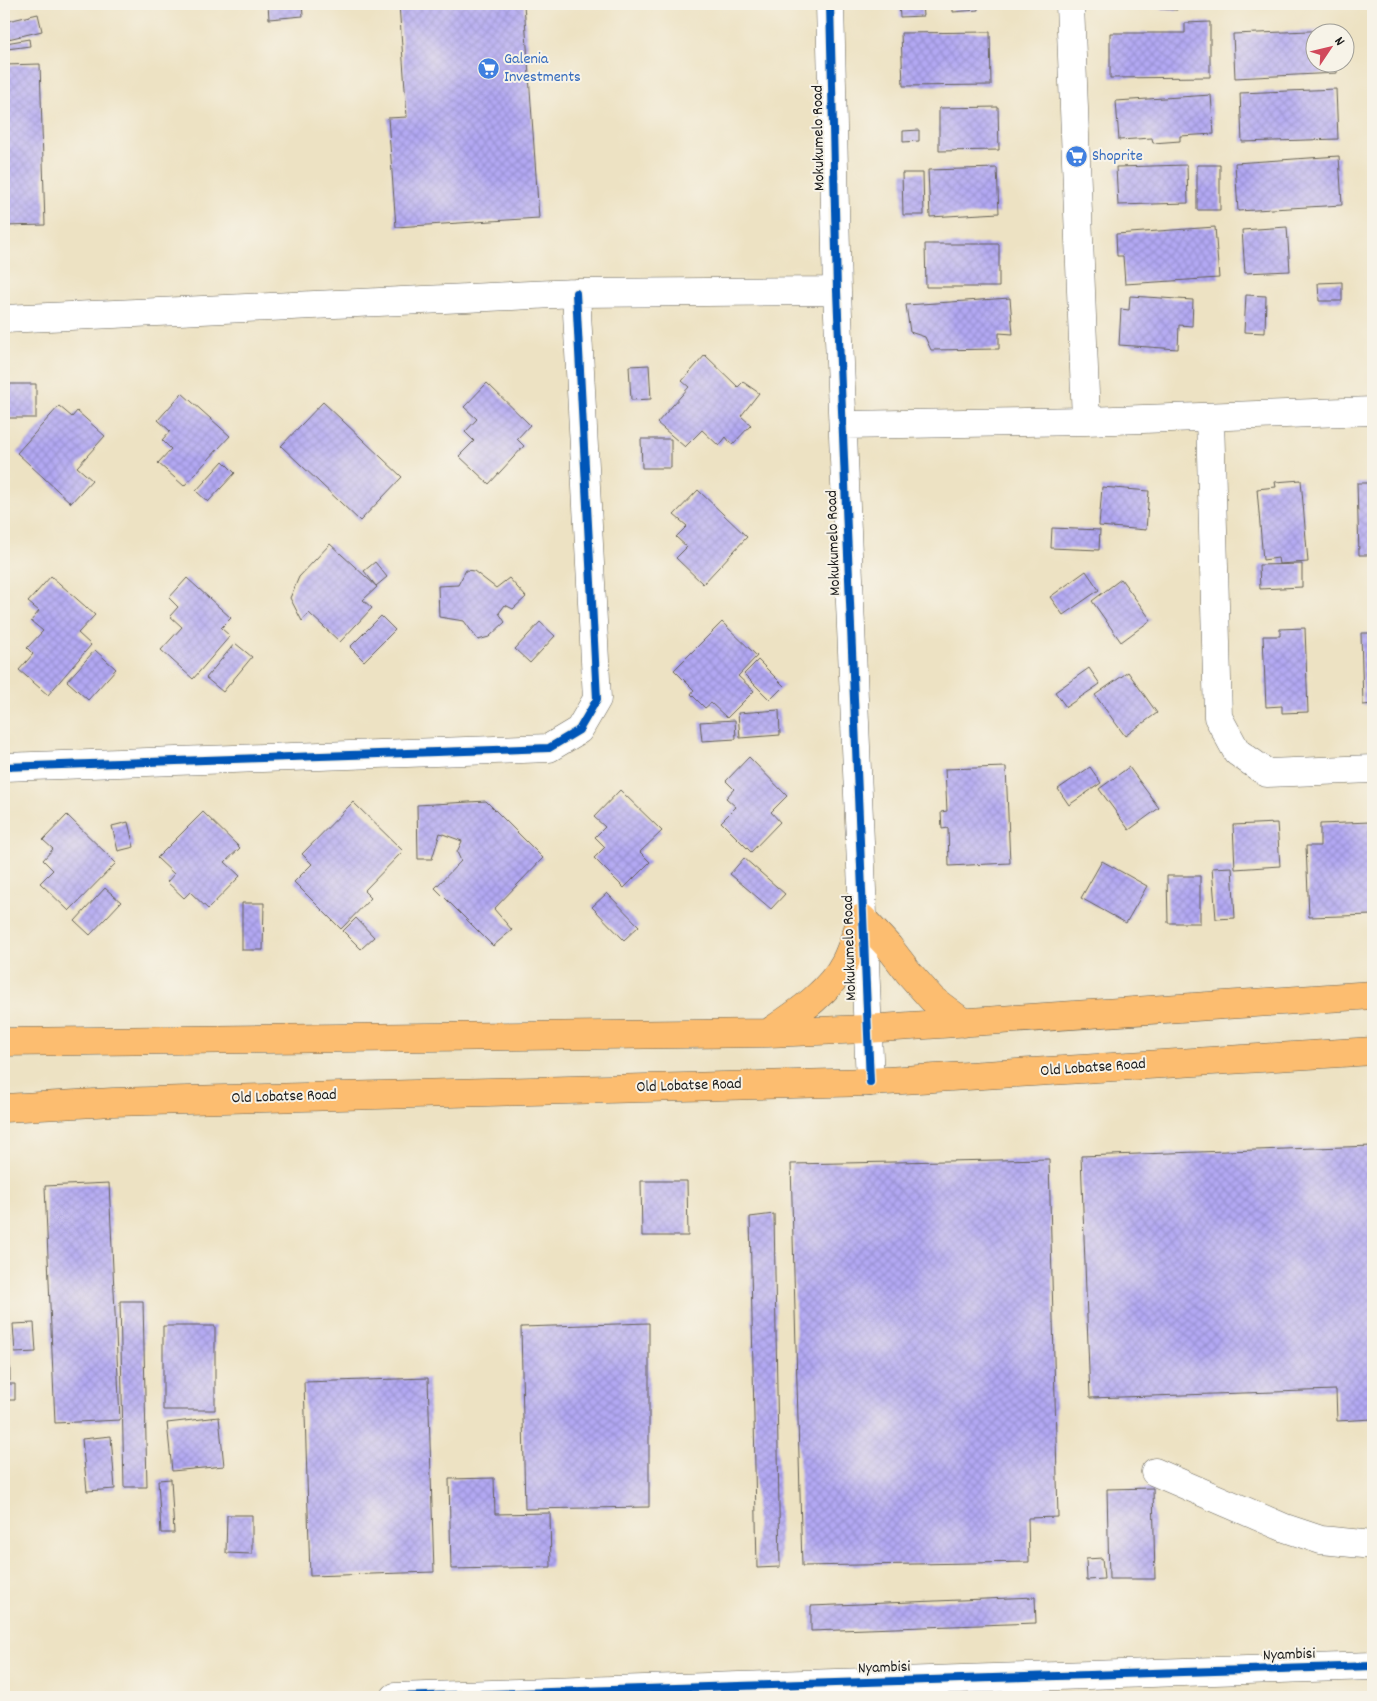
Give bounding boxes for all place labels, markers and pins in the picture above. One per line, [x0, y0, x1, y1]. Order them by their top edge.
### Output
place label: Galenia Investments [504, 48, 581, 89]
supermarket icon: Galenia Investments [476, 56, 500, 80]
supermarket icon: Shoprite [1064, 144, 1088, 168]
place label: Shoprite [1092, 145, 1143, 168]

